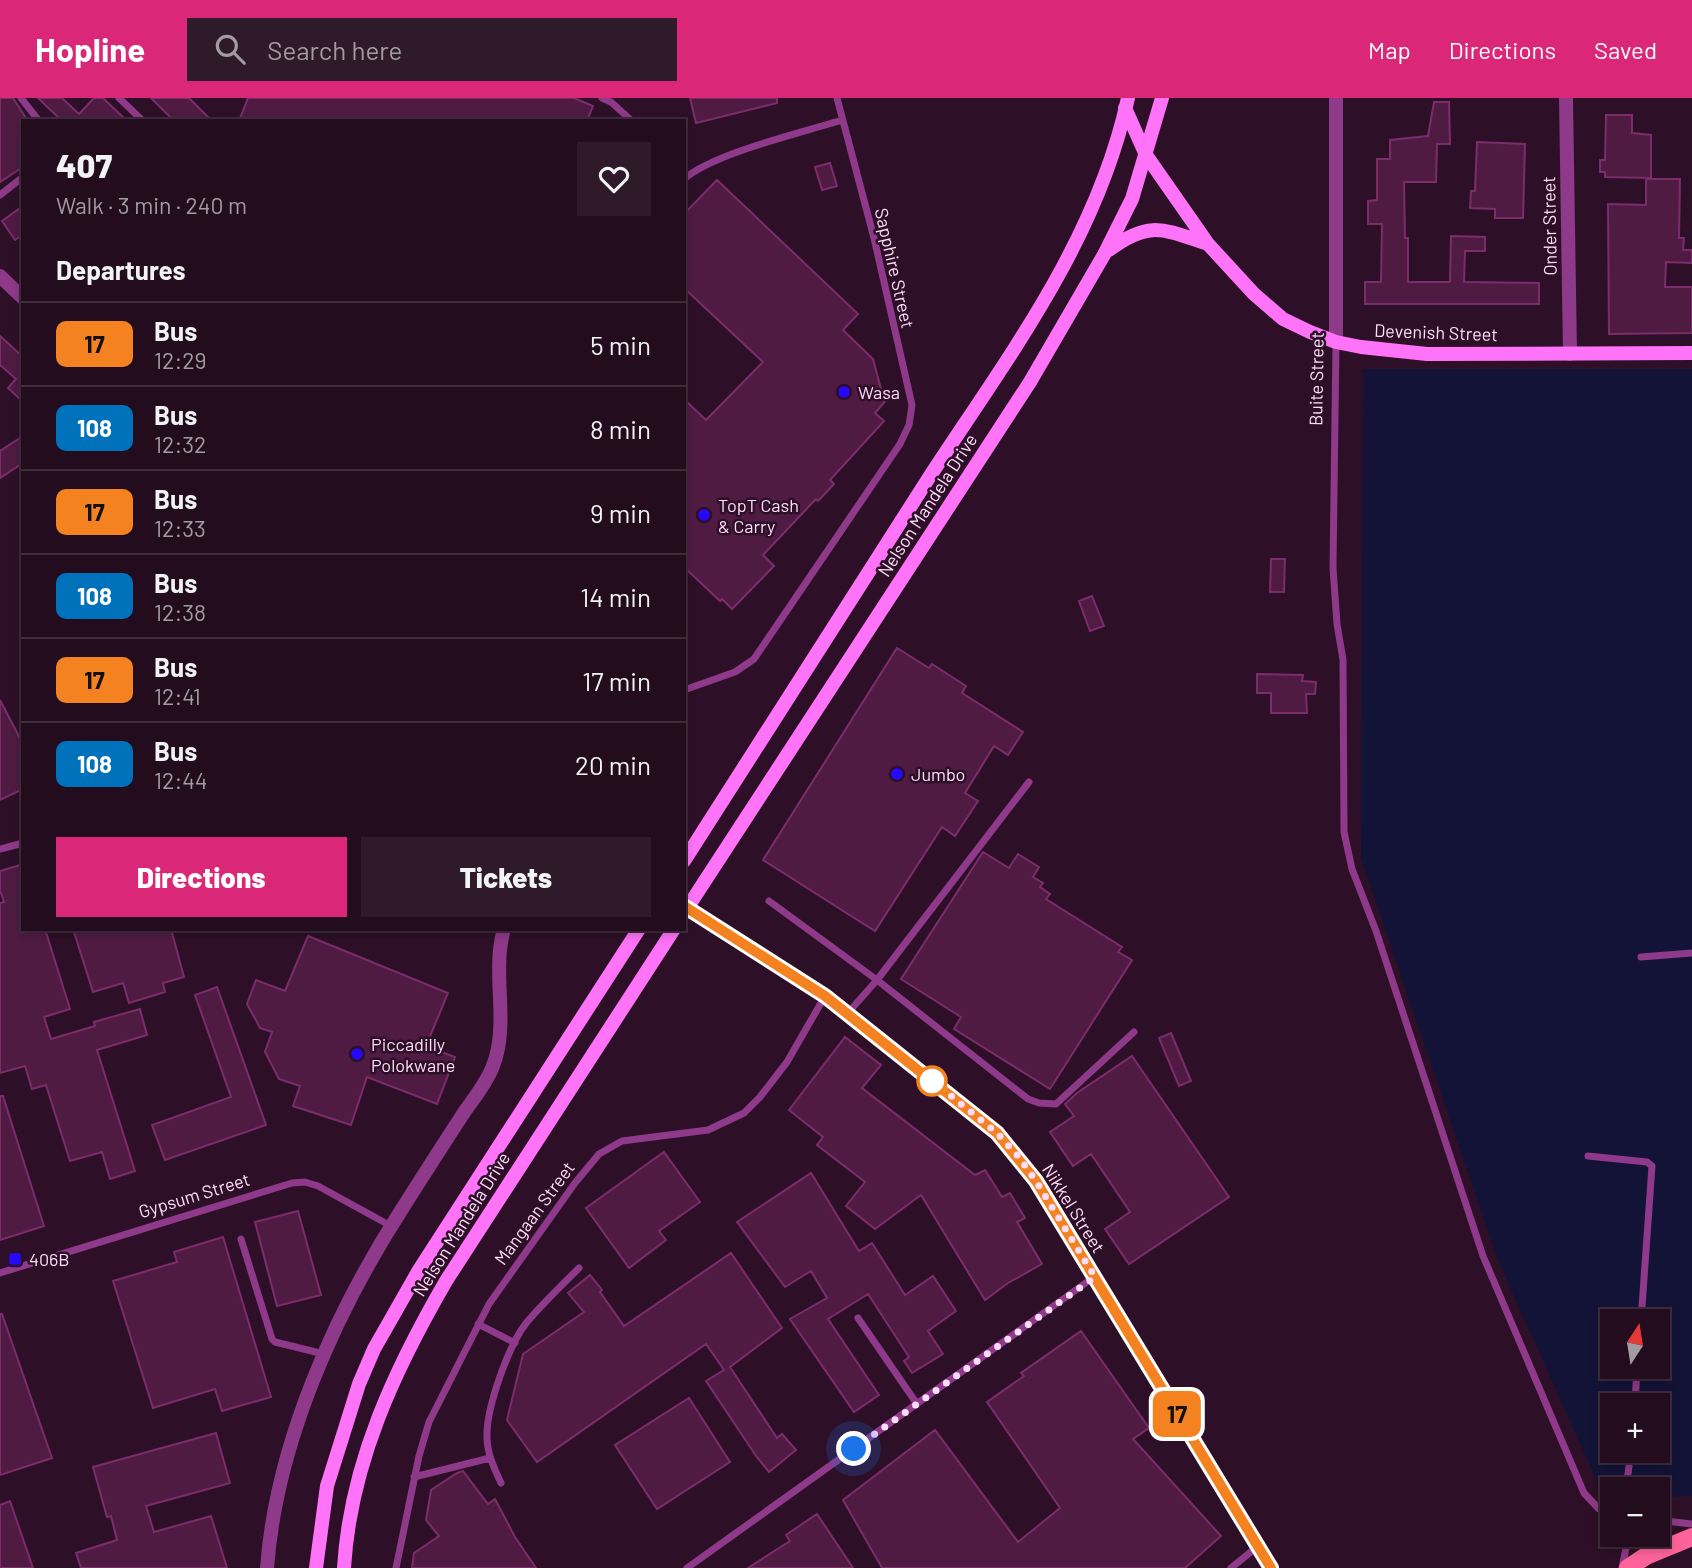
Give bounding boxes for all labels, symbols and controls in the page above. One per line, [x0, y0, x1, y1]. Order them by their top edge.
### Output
search box [187, 18, 677, 81]
text: Hopline [35, 29, 145, 69]
icon: search [211, 30, 249, 68]
text: Search here [267, 34, 402, 65]
text: Map [1368, 35, 1411, 64]
text: Directions [1449, 35, 1556, 64]
text: Saved [1594, 35, 1657, 64]
button: heart [577, 142, 651, 216]
text: 407 [56, 145, 112, 185]
street label: Onder Street [1537, 176, 1561, 276]
text: Walk · 3 min · 240 m [56, 191, 247, 219]
street label: Sapphire Street [870, 206, 920, 330]
text: Departures [56, 254, 186, 285]
text: Bus [154, 315, 197, 346]
street label: Devenish Street [1374, 319, 1498, 345]
text: 17 [84, 329, 105, 358]
text: 5 min [590, 329, 651, 360]
street label: Buite Street [1304, 332, 1328, 426]
text: 12:29 [154, 346, 207, 374]
place label: Wasa [858, 381, 900, 403]
marker: Wasa [836, 384, 852, 400]
text: Bus [154, 399, 197, 430]
text: 108 [77, 413, 112, 442]
text: 8 min [590, 413, 651, 444]
street label: Nelson Mandela Drive [873, 429, 981, 581]
text: 12:32 [154, 430, 206, 458]
text: Bus [154, 483, 197, 514]
place label: TopT Cash & Carry [718, 494, 799, 537]
text: 17 [84, 497, 105, 526]
text: 9 min [590, 497, 651, 528]
marker: TopT Cash & Carry [696, 507, 712, 523]
text: 12:33 [154, 514, 206, 542]
text: Bus [154, 567, 197, 598]
text: 108 [77, 581, 112, 610]
text: 14 min [580, 581, 651, 612]
text: 12:38 [154, 598, 206, 626]
text: Bus [154, 651, 197, 682]
text: 17 [84, 665, 105, 694]
text: 17 min [582, 665, 651, 696]
text: 12:41 [154, 682, 201, 710]
text: Bus [154, 735, 197, 766]
text: 108 [77, 749, 112, 778]
text: 20 min [575, 749, 651, 780]
place label: Jumbo [911, 763, 965, 785]
text: 12:44 [154, 766, 208, 794]
marker: Jumbo [889, 766, 905, 782]
button: Directions [56, 837, 347, 917]
button: Tickets [361, 837, 651, 917]
place label: Piccadilly Polokwane [371, 1033, 455, 1076]
marker: Piccadilly Polokwane [349, 1046, 365, 1062]
unlabelled marker [917, 1066, 947, 1096]
street label: Nelson Mandela Drive [408, 1148, 514, 1300]
street label: Mangaan Street [489, 1157, 579, 1269]
street label: Nikkel Street [1038, 1159, 1110, 1257]
street label: Gypsum Street [136, 1168, 252, 1222]
place label: 406B [29, 1248, 70, 1270]
marker: 406B [7, 1251, 23, 1267]
north arrow [1600, 1309, 1670, 1379]
map controls [1600, 1309, 1670, 1547]
line badge: 17 [1146, 1391, 1208, 1437]
button: + [1600, 1393, 1670, 1463]
text: 17 [1167, 1399, 1187, 1428]
your location [836, 1431, 871, 1466]
button: − [1600, 1477, 1670, 1547]

